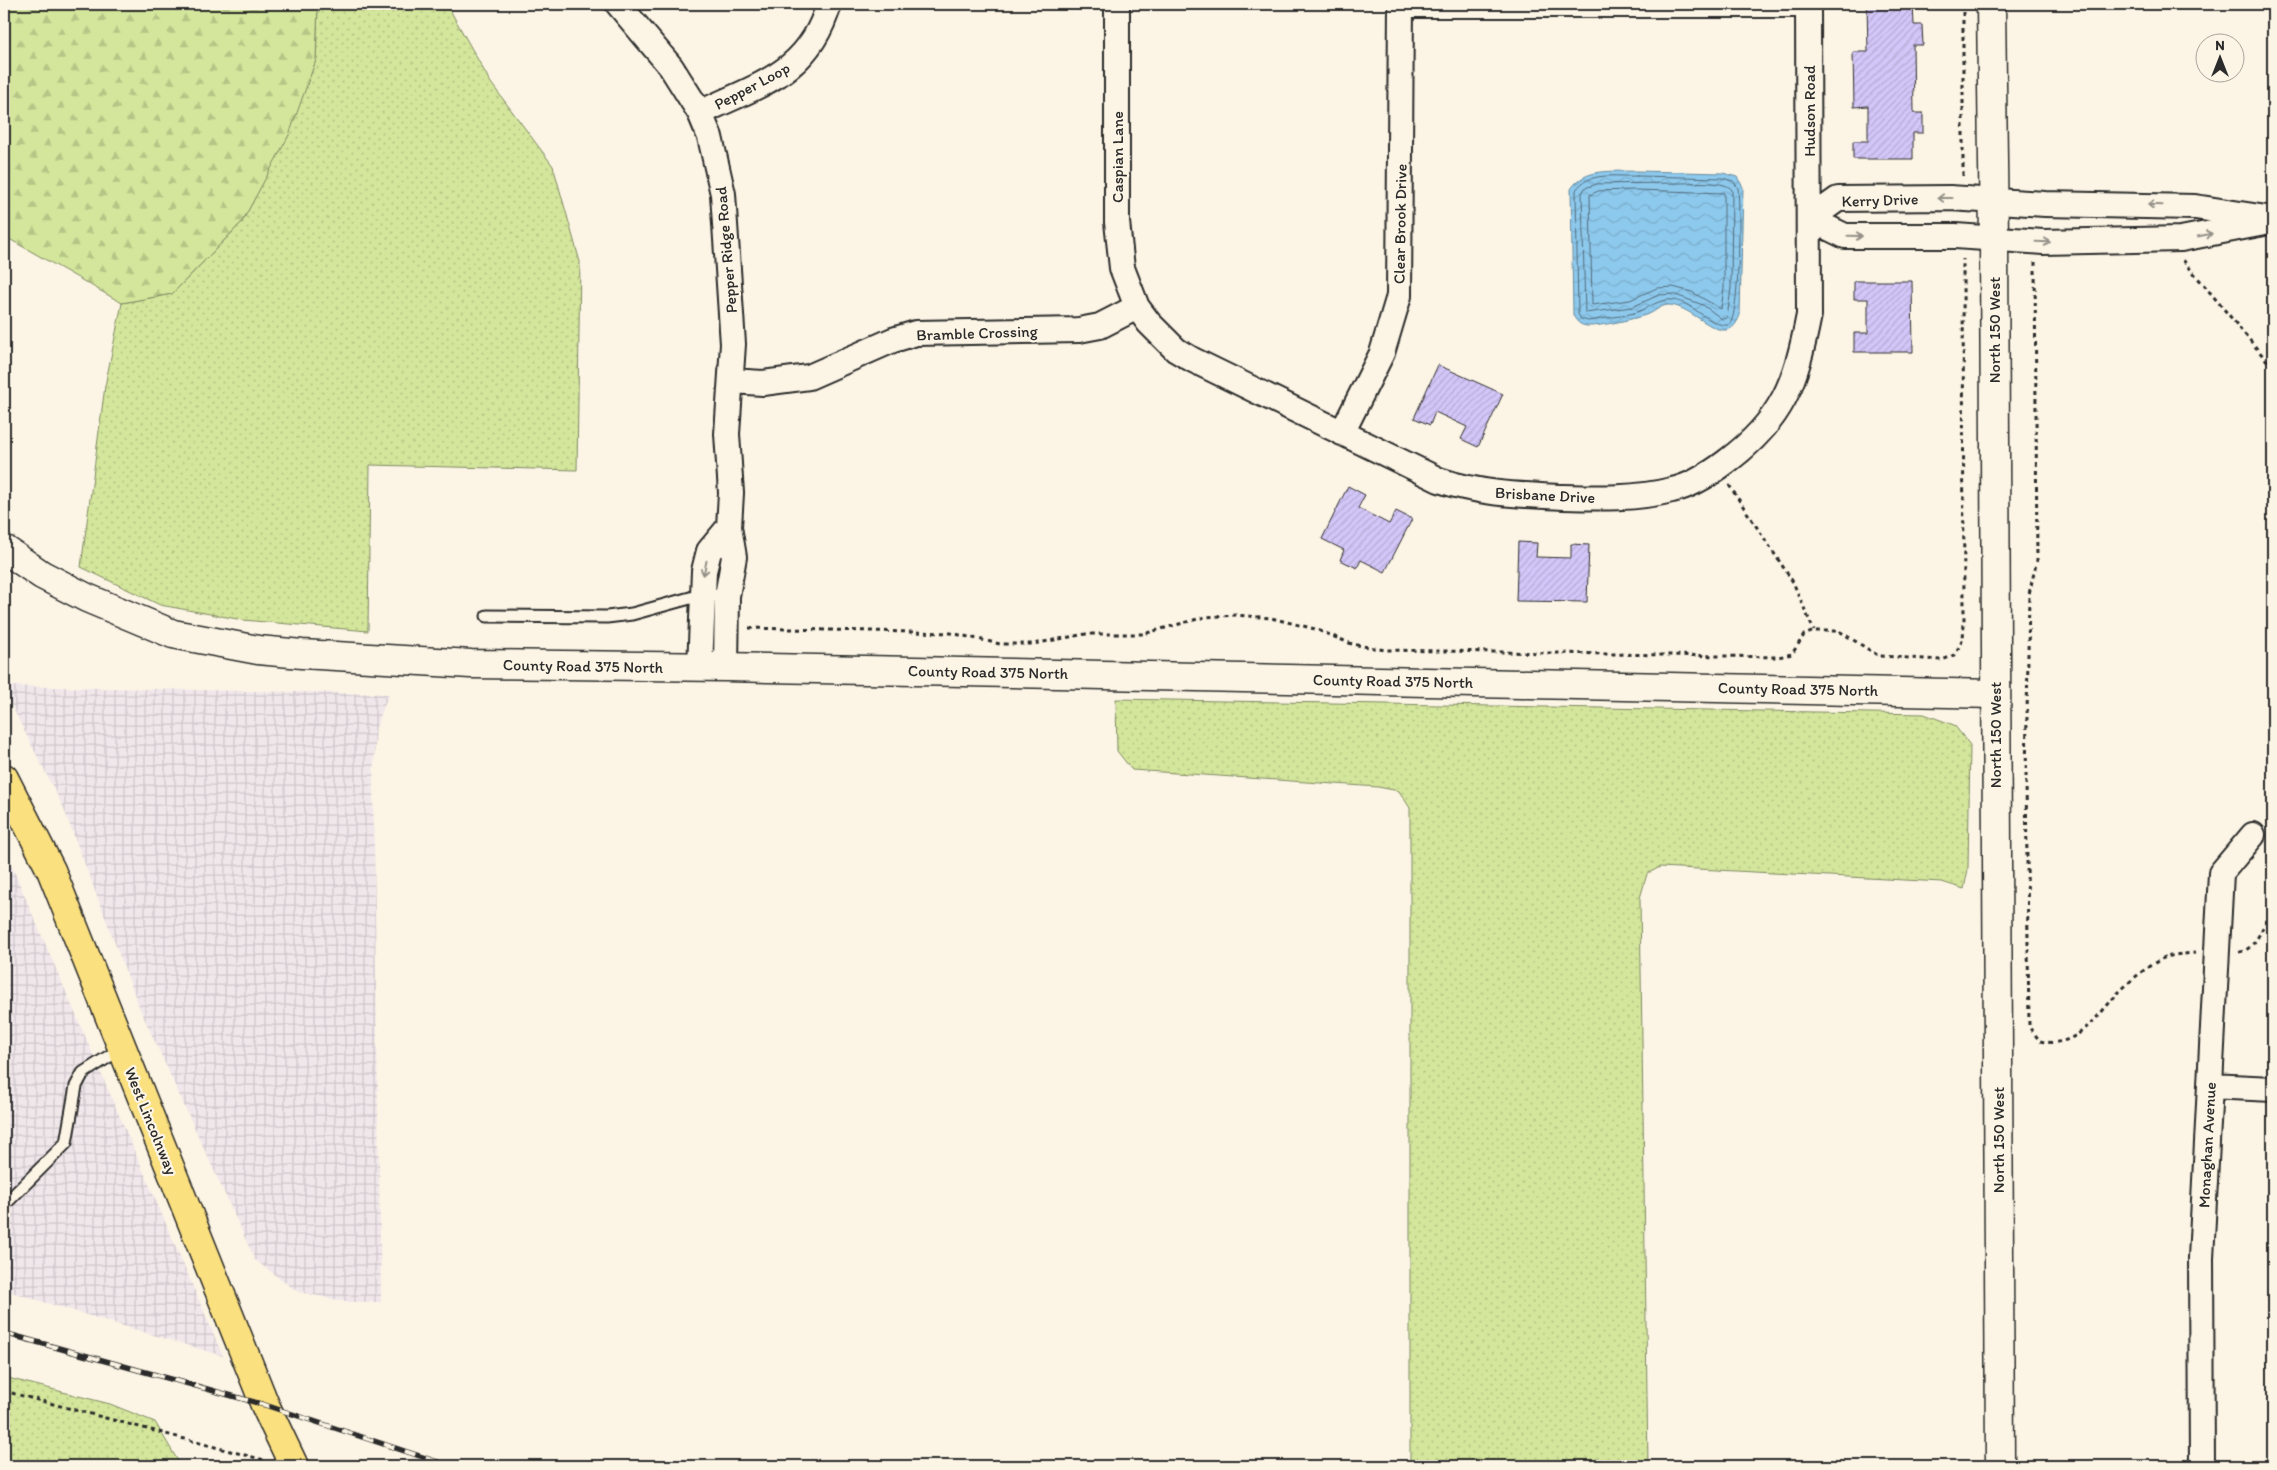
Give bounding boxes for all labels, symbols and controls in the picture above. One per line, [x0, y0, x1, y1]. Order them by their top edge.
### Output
north arrow [2194, 32, 2244, 82]
text: N [2215, 37, 2225, 54]
street label: Pepper Loop [711, 58, 793, 114]
street label: Hudson Road [1800, 65, 1819, 157]
street label: Caspian Lane [1108, 111, 1127, 203]
street label: Clear Brook Drive [1389, 163, 1411, 284]
street label: Pepper Ridge Road [711, 186, 741, 314]
street label: Kerry Drive [1841, 189, 1919, 211]
one-way arrow [1937, 193, 1954, 203]
one-way arrow [2148, 201, 2164, 210]
one-way arrow [2196, 229, 2212, 239]
one-way arrow [1846, 231, 1863, 241]
one-way arrow [2035, 237, 2051, 246]
street label: North 150 West [1985, 277, 2004, 383]
street label: Bramble Crossing [916, 321, 1039, 345]
street label: Brisbane Drive [1494, 483, 1596, 507]
one-way arrow [700, 559, 709, 575]
street label: County Road 375 North [503, 655, 664, 677]
street label: County Road 375 North [908, 661, 1069, 683]
street label: County Road 375 North [1313, 670, 1474, 692]
street label: County Road 375 North [1718, 678, 1879, 700]
street label: North 150 West [1986, 682, 2005, 788]
street label: West Lincolnway [121, 1064, 181, 1178]
street label: Monaghan Avenue [2194, 1081, 2220, 1208]
street label: North 150 West [1989, 1087, 2008, 1193]

